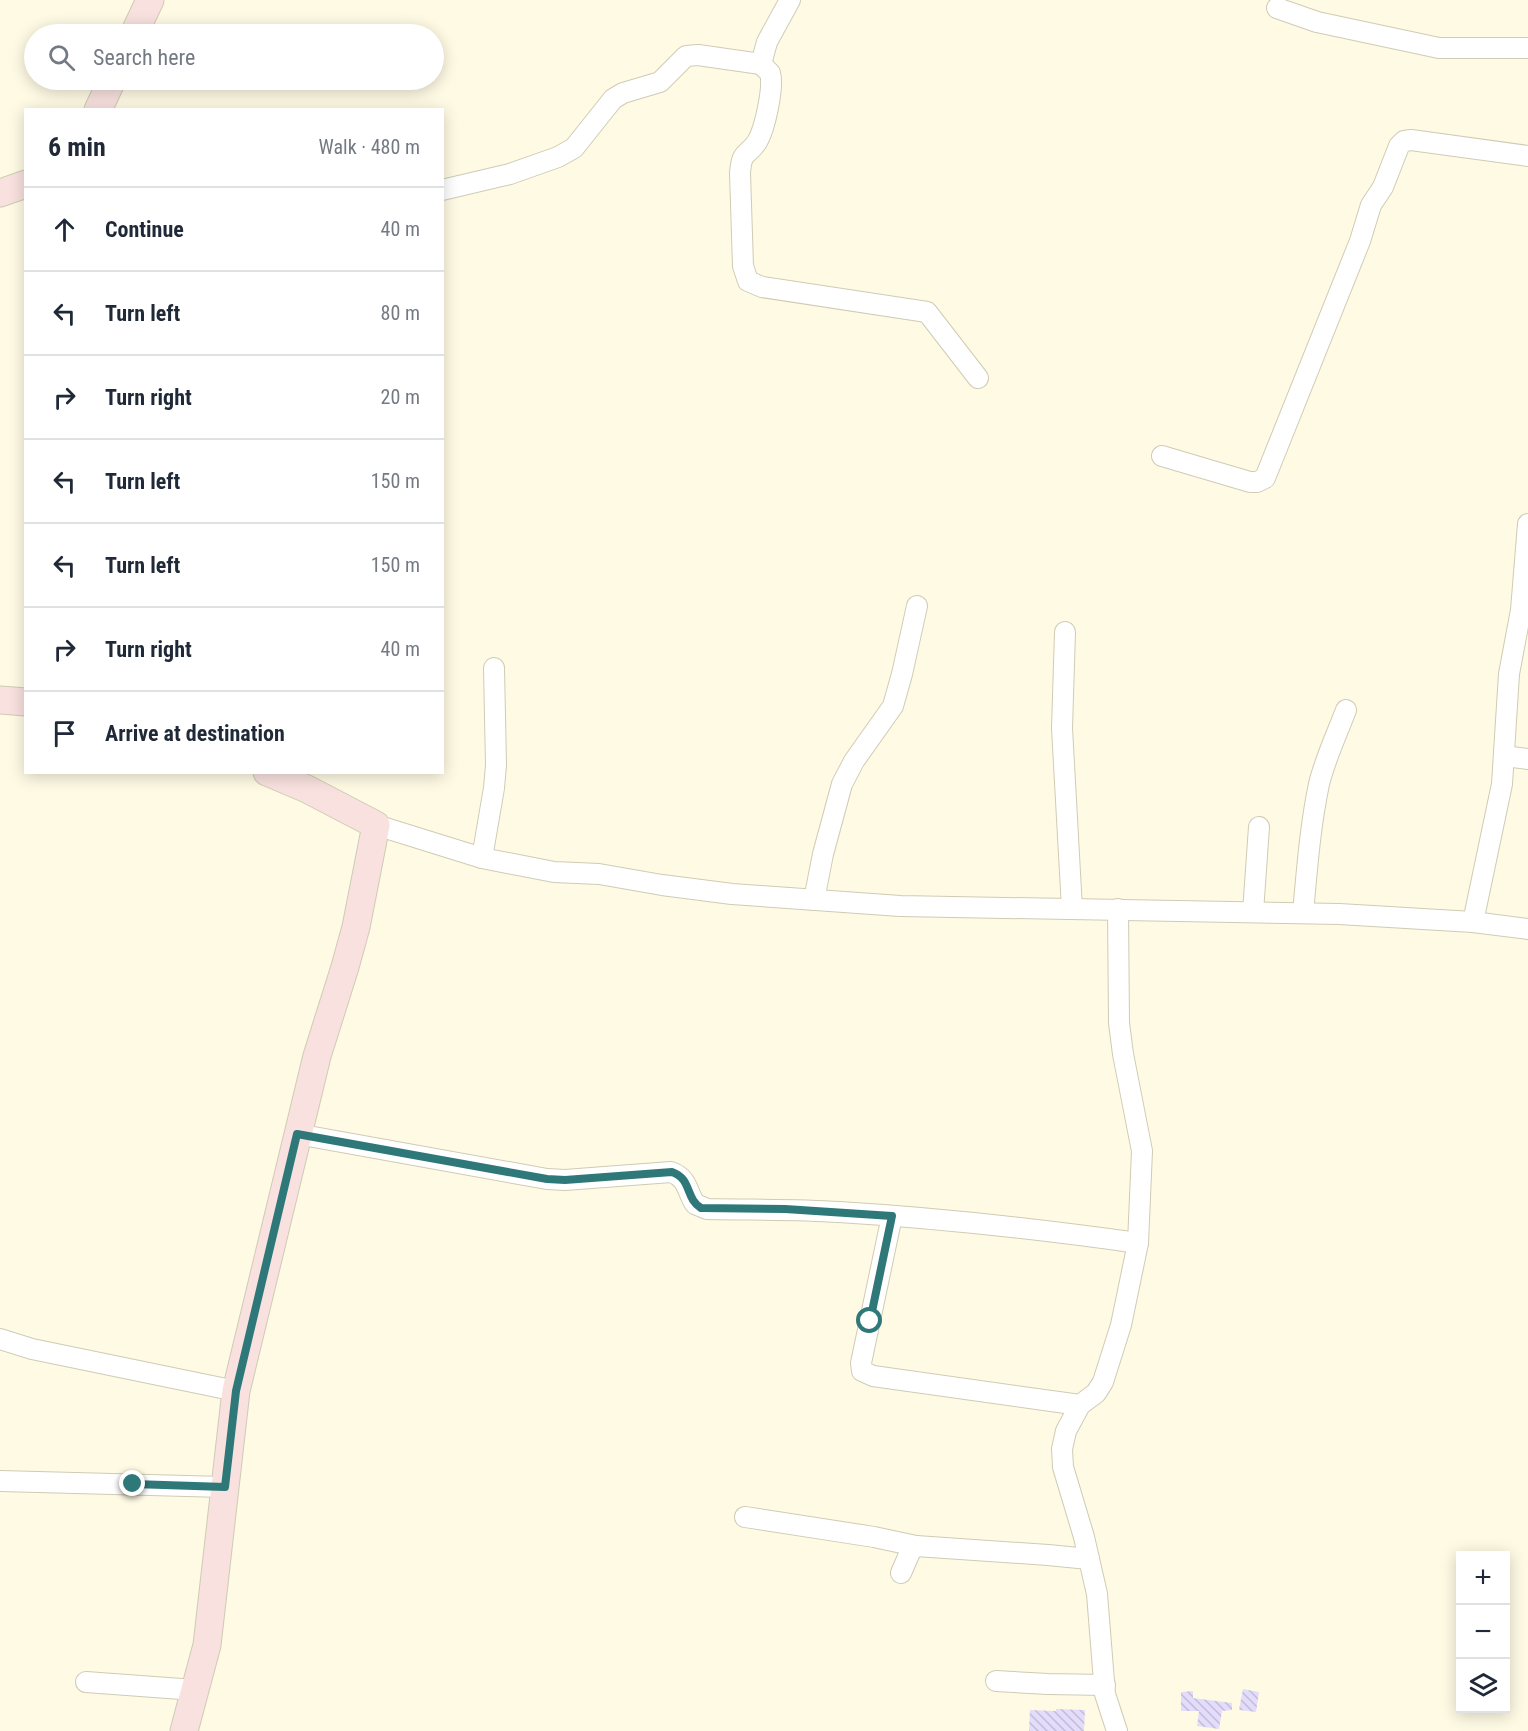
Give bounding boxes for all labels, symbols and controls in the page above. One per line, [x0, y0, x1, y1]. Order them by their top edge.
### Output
search box [24, 24, 444, 90]
icon: search [45, 41, 78, 74]
text: Search here [93, 45, 195, 70]
text: 6 min [48, 132, 106, 162]
text: Walk · 480 m [319, 135, 420, 159]
icon: ahead [48, 213, 81, 246]
text: Continue [105, 217, 184, 242]
text: 40 m [381, 217, 420, 241]
icon: left [48, 297, 81, 330]
text: Turn left [105, 301, 180, 326]
text: 80 m [381, 301, 420, 325]
icon: right [48, 381, 81, 414]
text: Turn right [105, 385, 192, 410]
text: 20 m [381, 385, 420, 409]
icon: left [48, 465, 81, 498]
text: Turn left [105, 469, 180, 494]
text: 150 m [371, 469, 420, 493]
icon: left [48, 549, 81, 582]
text: Turn left [105, 553, 180, 578]
text: 150 m [371, 553, 420, 577]
icon: right [48, 633, 81, 666]
text: Turn right [105, 637, 192, 662]
text: 40 m [381, 637, 420, 661]
icon: arrive [48, 717, 81, 750]
text: Arrive at destination [105, 721, 285, 746]
route start [856, 1307, 882, 1333]
route end [119, 1470, 145, 1496]
map controls [1456, 1551, 1510, 1713]
button: + [1456, 1551, 1510, 1605]
button: − [1456, 1605, 1510, 1659]
button: layers [1456, 1659, 1510, 1713]

